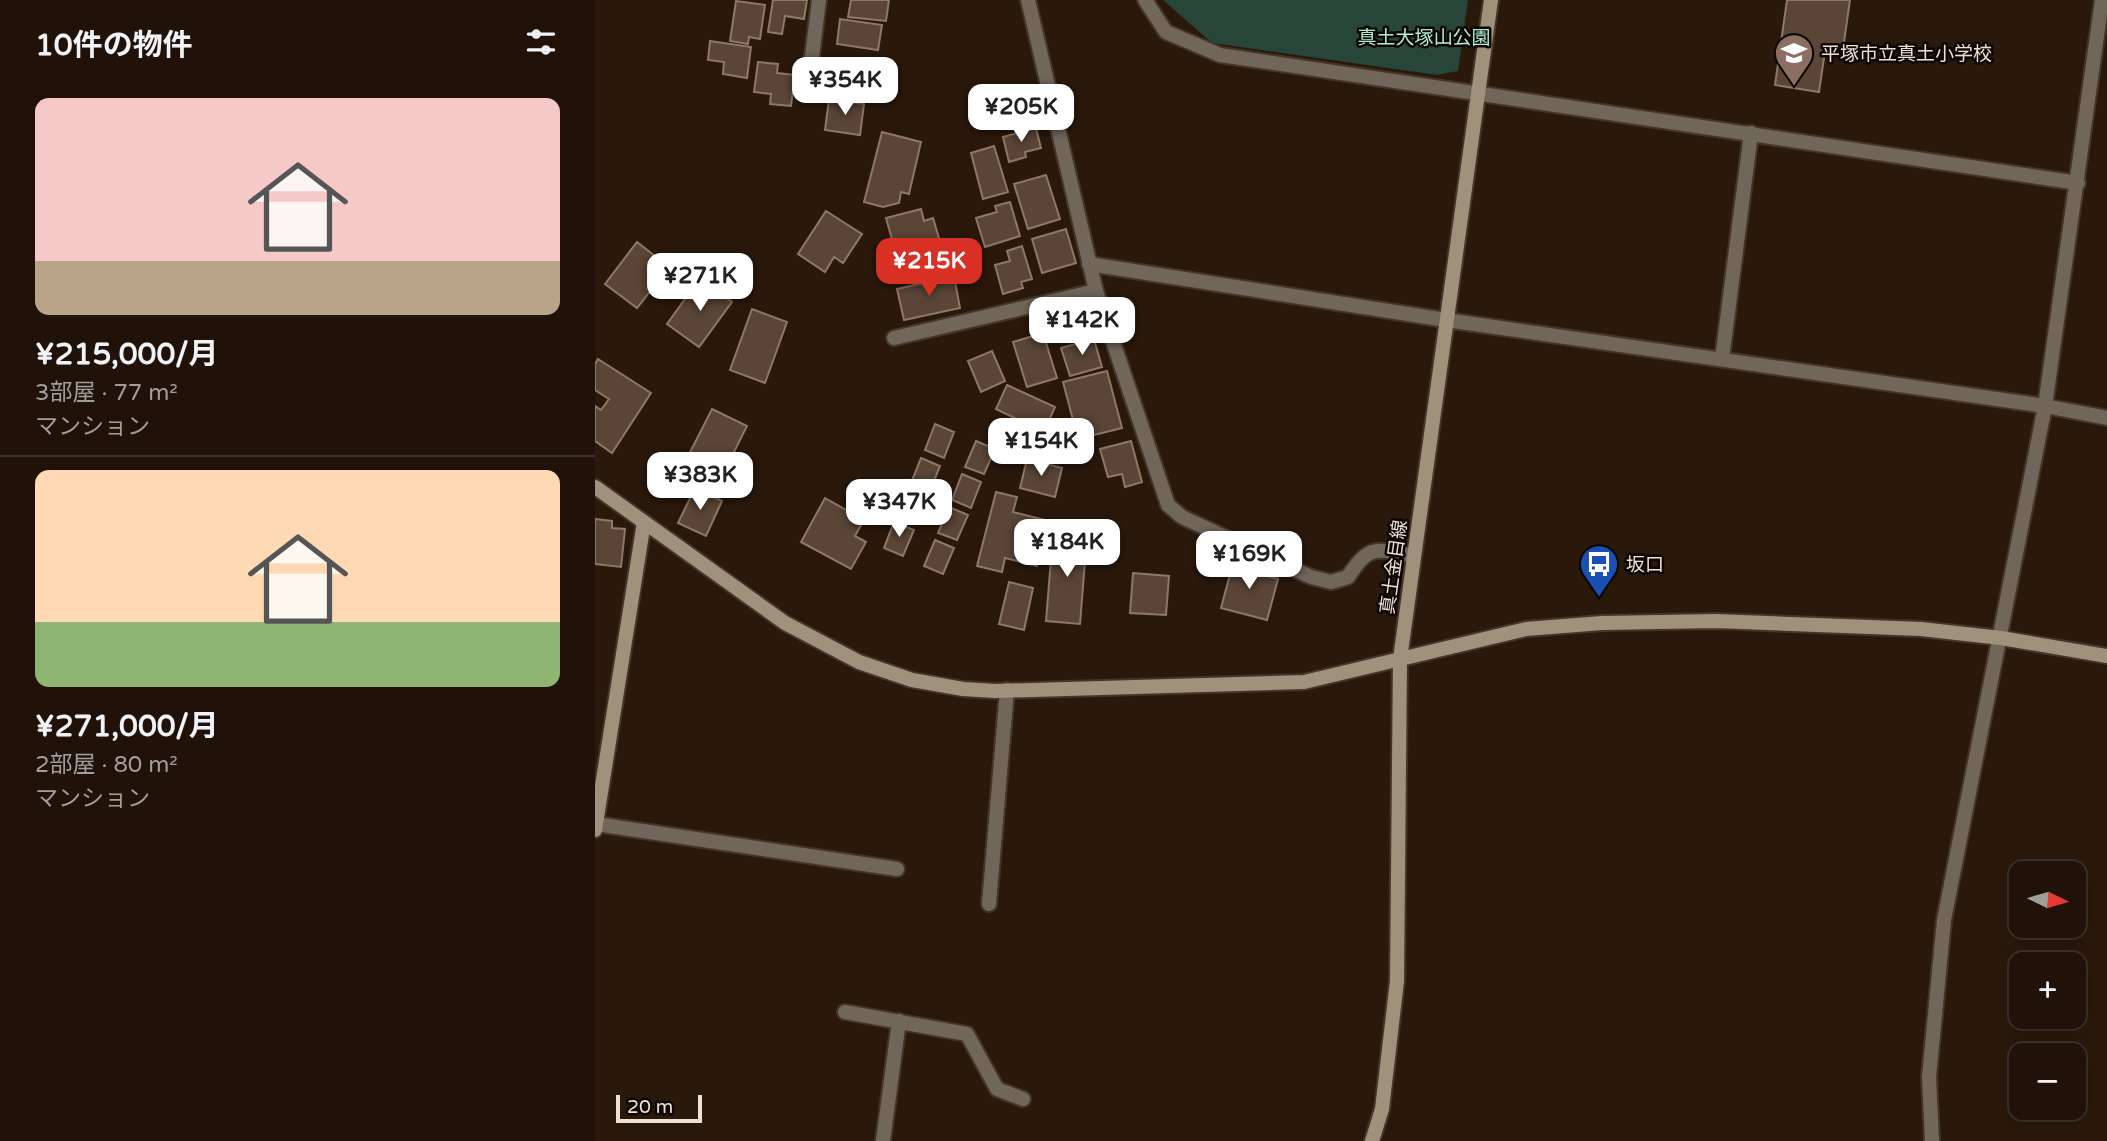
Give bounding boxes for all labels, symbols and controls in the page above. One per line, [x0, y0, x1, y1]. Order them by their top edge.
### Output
icon: filters [522, 23, 560, 61]
text: 10件の物件 [35, 27, 193, 64]
park label: 真土大塚山公園 [1357, 27, 1491, 49]
school or university icon: 平塚市立真土小学校 [1773, 32, 1815, 87]
place label: 平塚市立真土小学校 [1821, 43, 1992, 65]
pin: ¥354K [796, 58, 894, 117]
text: ¥354K [808, 66, 882, 94]
pin: ¥205K [972, 85, 1070, 144]
text: ¥205K [984, 93, 1058, 121]
icon: home [235, 144, 361, 270]
pin: ¥215K [880, 238, 978, 298]
text: ¥215K [892, 247, 966, 275]
pin: ¥271K [651, 254, 749, 313]
text: ¥271K [663, 262, 737, 290]
pin: ¥142K [1033, 298, 1131, 357]
text: ¥142K [1045, 306, 1119, 334]
text: ¥215,000/月 [35, 336, 219, 373]
text: 3部屋 · 77 m² [35, 379, 178, 407]
text: マンション [35, 413, 150, 441]
pin: ¥154K [992, 419, 1090, 478]
text: ¥154K [1004, 427, 1078, 455]
pin: ¥383K [651, 452, 749, 512]
text: ¥383K [663, 461, 737, 489]
pin: ¥347K [850, 480, 948, 539]
text: ¥347K [862, 488, 936, 516]
icon: home [235, 516, 361, 642]
street label: 真土金目線 [1376, 519, 1411, 616]
pin: ¥184K [1018, 520, 1116, 579]
text: ¥184K [1030, 528, 1104, 556]
pin: ¥169K [1200, 532, 1298, 591]
text: ¥169K [1212, 540, 1286, 568]
bus stop icon: 坂口 [1578, 543, 1620, 598]
place label: 坂口 [1626, 554, 1664, 576]
text: ¥271,000/月 [35, 708, 219, 745]
text: 2部屋 · 80 m² [35, 751, 178, 779]
text: マンション [35, 785, 150, 813]
north arrow [2009, 861, 2086, 938]
map controls [2009, 861, 2086, 1120]
button: + [2009, 952, 2086, 1029]
button: − [2009, 1043, 2086, 1120]
scale bar [616, 1092, 702, 1124]
text: 20 m [627, 1096, 673, 1118]

